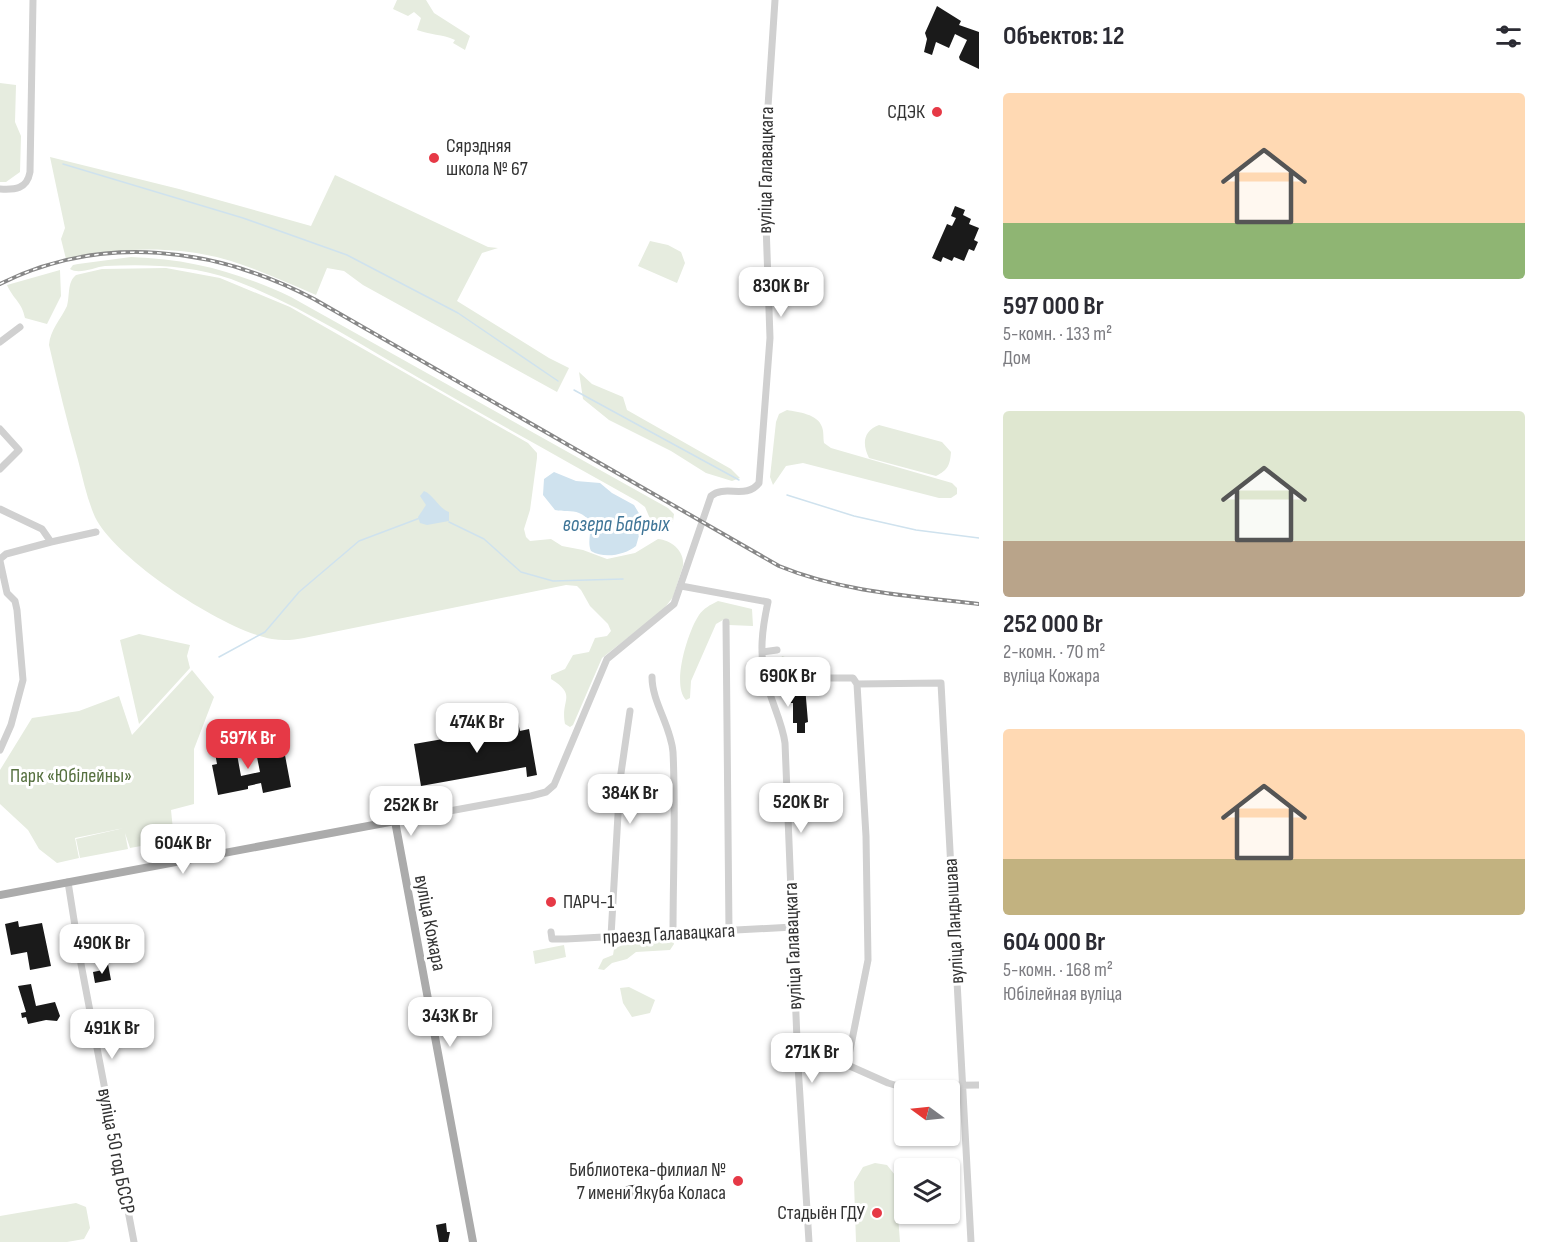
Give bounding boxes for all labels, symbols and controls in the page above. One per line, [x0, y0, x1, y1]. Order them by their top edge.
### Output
icon: filters [1492, 20, 1525, 53]
text: Объектов: 12 [1003, 21, 1124, 52]
place label: СДЭК [887, 100, 925, 124]
marker: СДЭК [930, 105, 944, 119]
street label: вуліца Галавацкага [753, 106, 779, 234]
icon: home [1210, 132, 1318, 240]
place label: Сярэдняя школа № 67 [446, 134, 528, 181]
marker: Сярэдняя школа № 67 [427, 151, 441, 165]
pin: 830K Br [726, 267, 836, 318]
text: 830K Br [753, 274, 809, 298]
text: 597 000 Br [1003, 291, 1104, 322]
text: 5-комн. · 133 m² [1003, 322, 1112, 346]
text: Дом [1003, 346, 1031, 370]
icon: home [1210, 450, 1318, 558]
water label: возера Бабрых [562, 512, 671, 537]
text: 252 000 Br [1003, 609, 1103, 640]
text: 2-комн. · 70 m² [1003, 640, 1106, 664]
pin: 690K Br [733, 657, 843, 708]
text: 690K Br [759, 664, 817, 688]
text: вуліца Кожара [1003, 664, 1100, 688]
pin: 474K Br [422, 703, 532, 754]
text: 474K Br [450, 710, 504, 734]
pin: 597K Br [193, 719, 303, 770]
text: 597K Br [220, 726, 276, 750]
park label: Парк «Юбілейны» [10, 764, 132, 788]
icon: home [1210, 768, 1318, 876]
pin: 384K Br [575, 774, 685, 825]
text: 384K Br [602, 781, 658, 805]
pin: 520K Br [746, 783, 856, 834]
pin: 252K Br [356, 786, 466, 837]
text: 520K Br [773, 790, 829, 814]
text: 252K Br [383, 793, 439, 817]
pin: 604K Br [128, 824, 238, 875]
text: 604K Br [155, 831, 211, 855]
street label: вуліца Ландышава [939, 858, 969, 984]
street label: вуліца Кожара [409, 873, 451, 973]
street label: вуліца Галавацкага [779, 882, 807, 1010]
place label: ПАРЧ-1 [563, 890, 614, 914]
marker: ПАРЧ-1 [544, 895, 558, 909]
street label: праезд Галавацкага [602, 919, 736, 949]
pin: 490K Br [47, 924, 157, 975]
text: 604 000 Br [1003, 927, 1105, 958]
text: 490K Br [73, 931, 131, 955]
text: 5-комн. · 168 m² [1003, 958, 1113, 982]
text: Юбілейная вуліца [1003, 982, 1122, 1006]
pin: 343K Br [395, 997, 505, 1048]
text: 343K Br [422, 1004, 478, 1028]
pin: 491K Br [57, 1009, 167, 1060]
text: 491K Br [84, 1016, 140, 1040]
pin: 271K Br [757, 1033, 867, 1084]
text: 271K Br [785, 1040, 839, 1064]
north arrow [894, 1080, 960, 1146]
map controls [894, 1080, 960, 1224]
street label: вуліца 50 год БССР [92, 1086, 140, 1216]
place label: Библиотека-филиал № 7 имени Якуба Коласа [569, 1158, 726, 1205]
button: layers [894, 1158, 960, 1224]
marker: Библиотека-филиал № 7 имени Якуба Коласа [731, 1174, 745, 1188]
place label: Стадыён ГДУ [777, 1201, 866, 1225]
marker: Стадыён ГДУ [870, 1206, 884, 1220]

